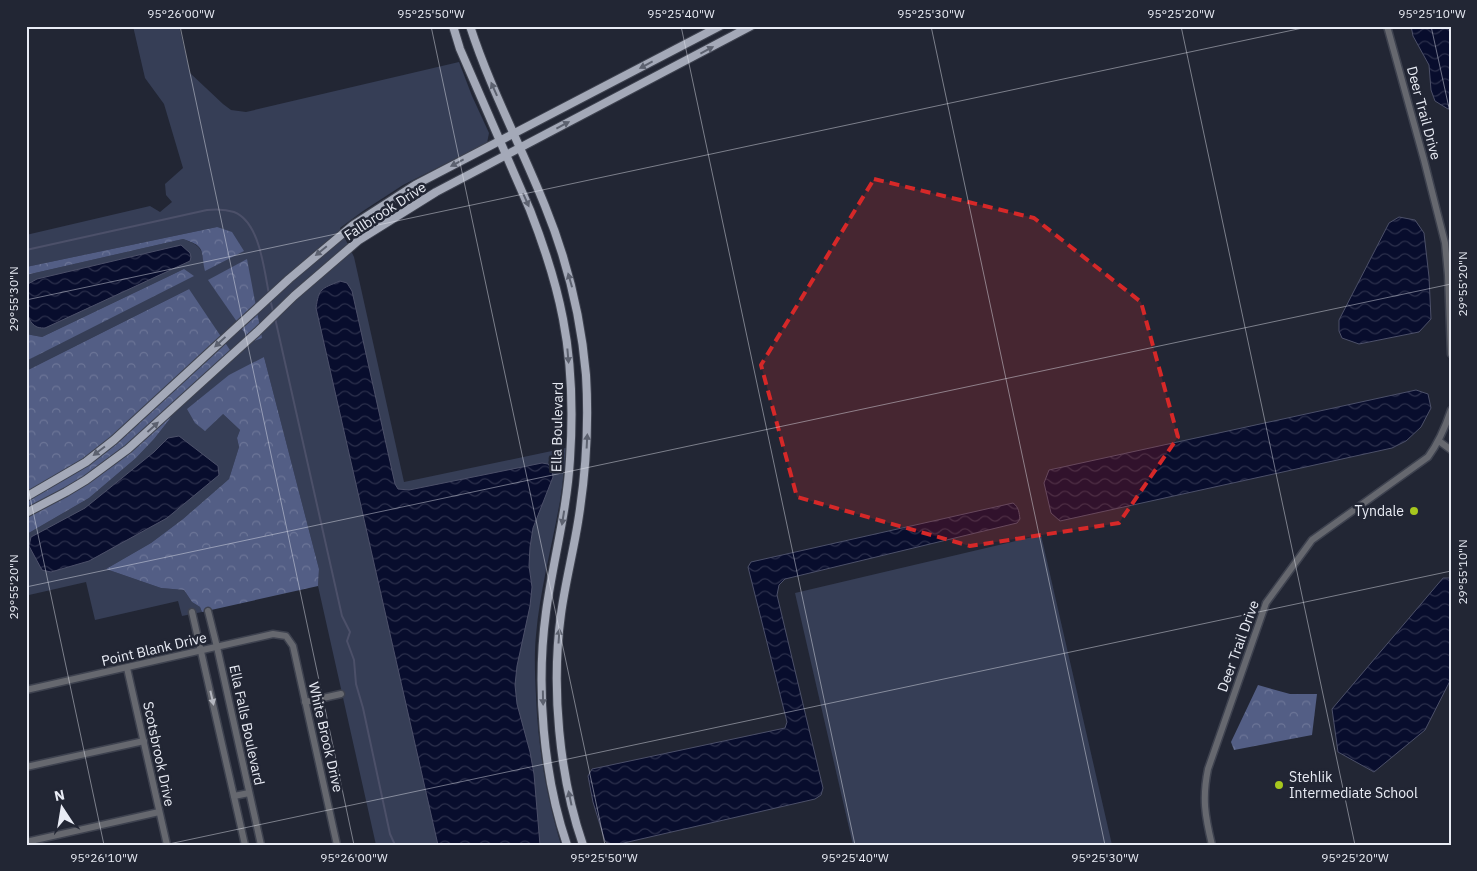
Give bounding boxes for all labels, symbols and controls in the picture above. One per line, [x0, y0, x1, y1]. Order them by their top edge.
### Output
text: 95°26'00"W [147, 6, 215, 21]
text: 95°25'50"W [397, 6, 465, 21]
text: 95°25'40"W [647, 6, 715, 21]
text: 95°25'30"W [897, 6, 965, 21]
text: 95°25'20"W [1147, 6, 1215, 21]
text: 95°25'10"W [1398, 6, 1466, 21]
one-way arrow [700, 46, 715, 54]
one-way arrow [639, 61, 653, 69]
street label: Deer Trail Drive [1403, 64, 1445, 162]
one-way arrow [490, 82, 498, 96]
one-way arrow [556, 121, 570, 129]
one-way arrow [450, 159, 464, 167]
street label: Fallbrook Drive [341, 178, 430, 244]
one-way arrow [522, 193, 530, 207]
one-way arrow [314, 246, 327, 257]
text: 29°55'20"N [1455, 251, 1470, 317]
text: 29°55'30"N [6, 266, 21, 332]
one-way arrow [565, 273, 573, 288]
one-way arrow [214, 337, 226, 348]
one-way arrow [565, 348, 573, 364]
street label: Ella Boulevard [547, 382, 567, 472]
one-way arrow [146, 421, 159, 432]
one-way arrow [583, 433, 591, 449]
one-way arrow [93, 446, 106, 457]
place label: Tyndale [1355, 502, 1404, 520]
marker: Tyndale [1408, 505, 1420, 517]
one-way arrow [558, 510, 566, 526]
text: 29°55'10"N [1455, 539, 1470, 605]
text: 29°55'20"N [6, 554, 21, 620]
street label: Deer Trail Drive [1213, 597, 1263, 694]
street label: Point Blank Drive [100, 628, 209, 670]
one-way arrow [555, 628, 563, 644]
street label: Ella Falls Boulevard [225, 663, 269, 787]
street label: White Brook Drive [305, 680, 348, 794]
one-way arrow [539, 690, 547, 706]
one-way arrow [208, 691, 216, 706]
street label: Scotsbrook Drive [139, 700, 179, 808]
place label: Stehlik Intermediate School [1289, 768, 1418, 802]
marker: Stehlik Intermediate School [1273, 779, 1285, 791]
north arrow [38, 784, 88, 834]
text: N [52, 785, 66, 805]
one-way arrow [566, 790, 574, 806]
text: 95°26'10"W [70, 850, 138, 865]
text: 95°26'00"W [320, 850, 388, 865]
text: 95°25'50"W [570, 850, 638, 865]
text: 95°25'40"W [821, 850, 889, 865]
text: 95°25'30"W [1071, 850, 1139, 865]
text: 95°25'20"W [1321, 850, 1389, 865]

